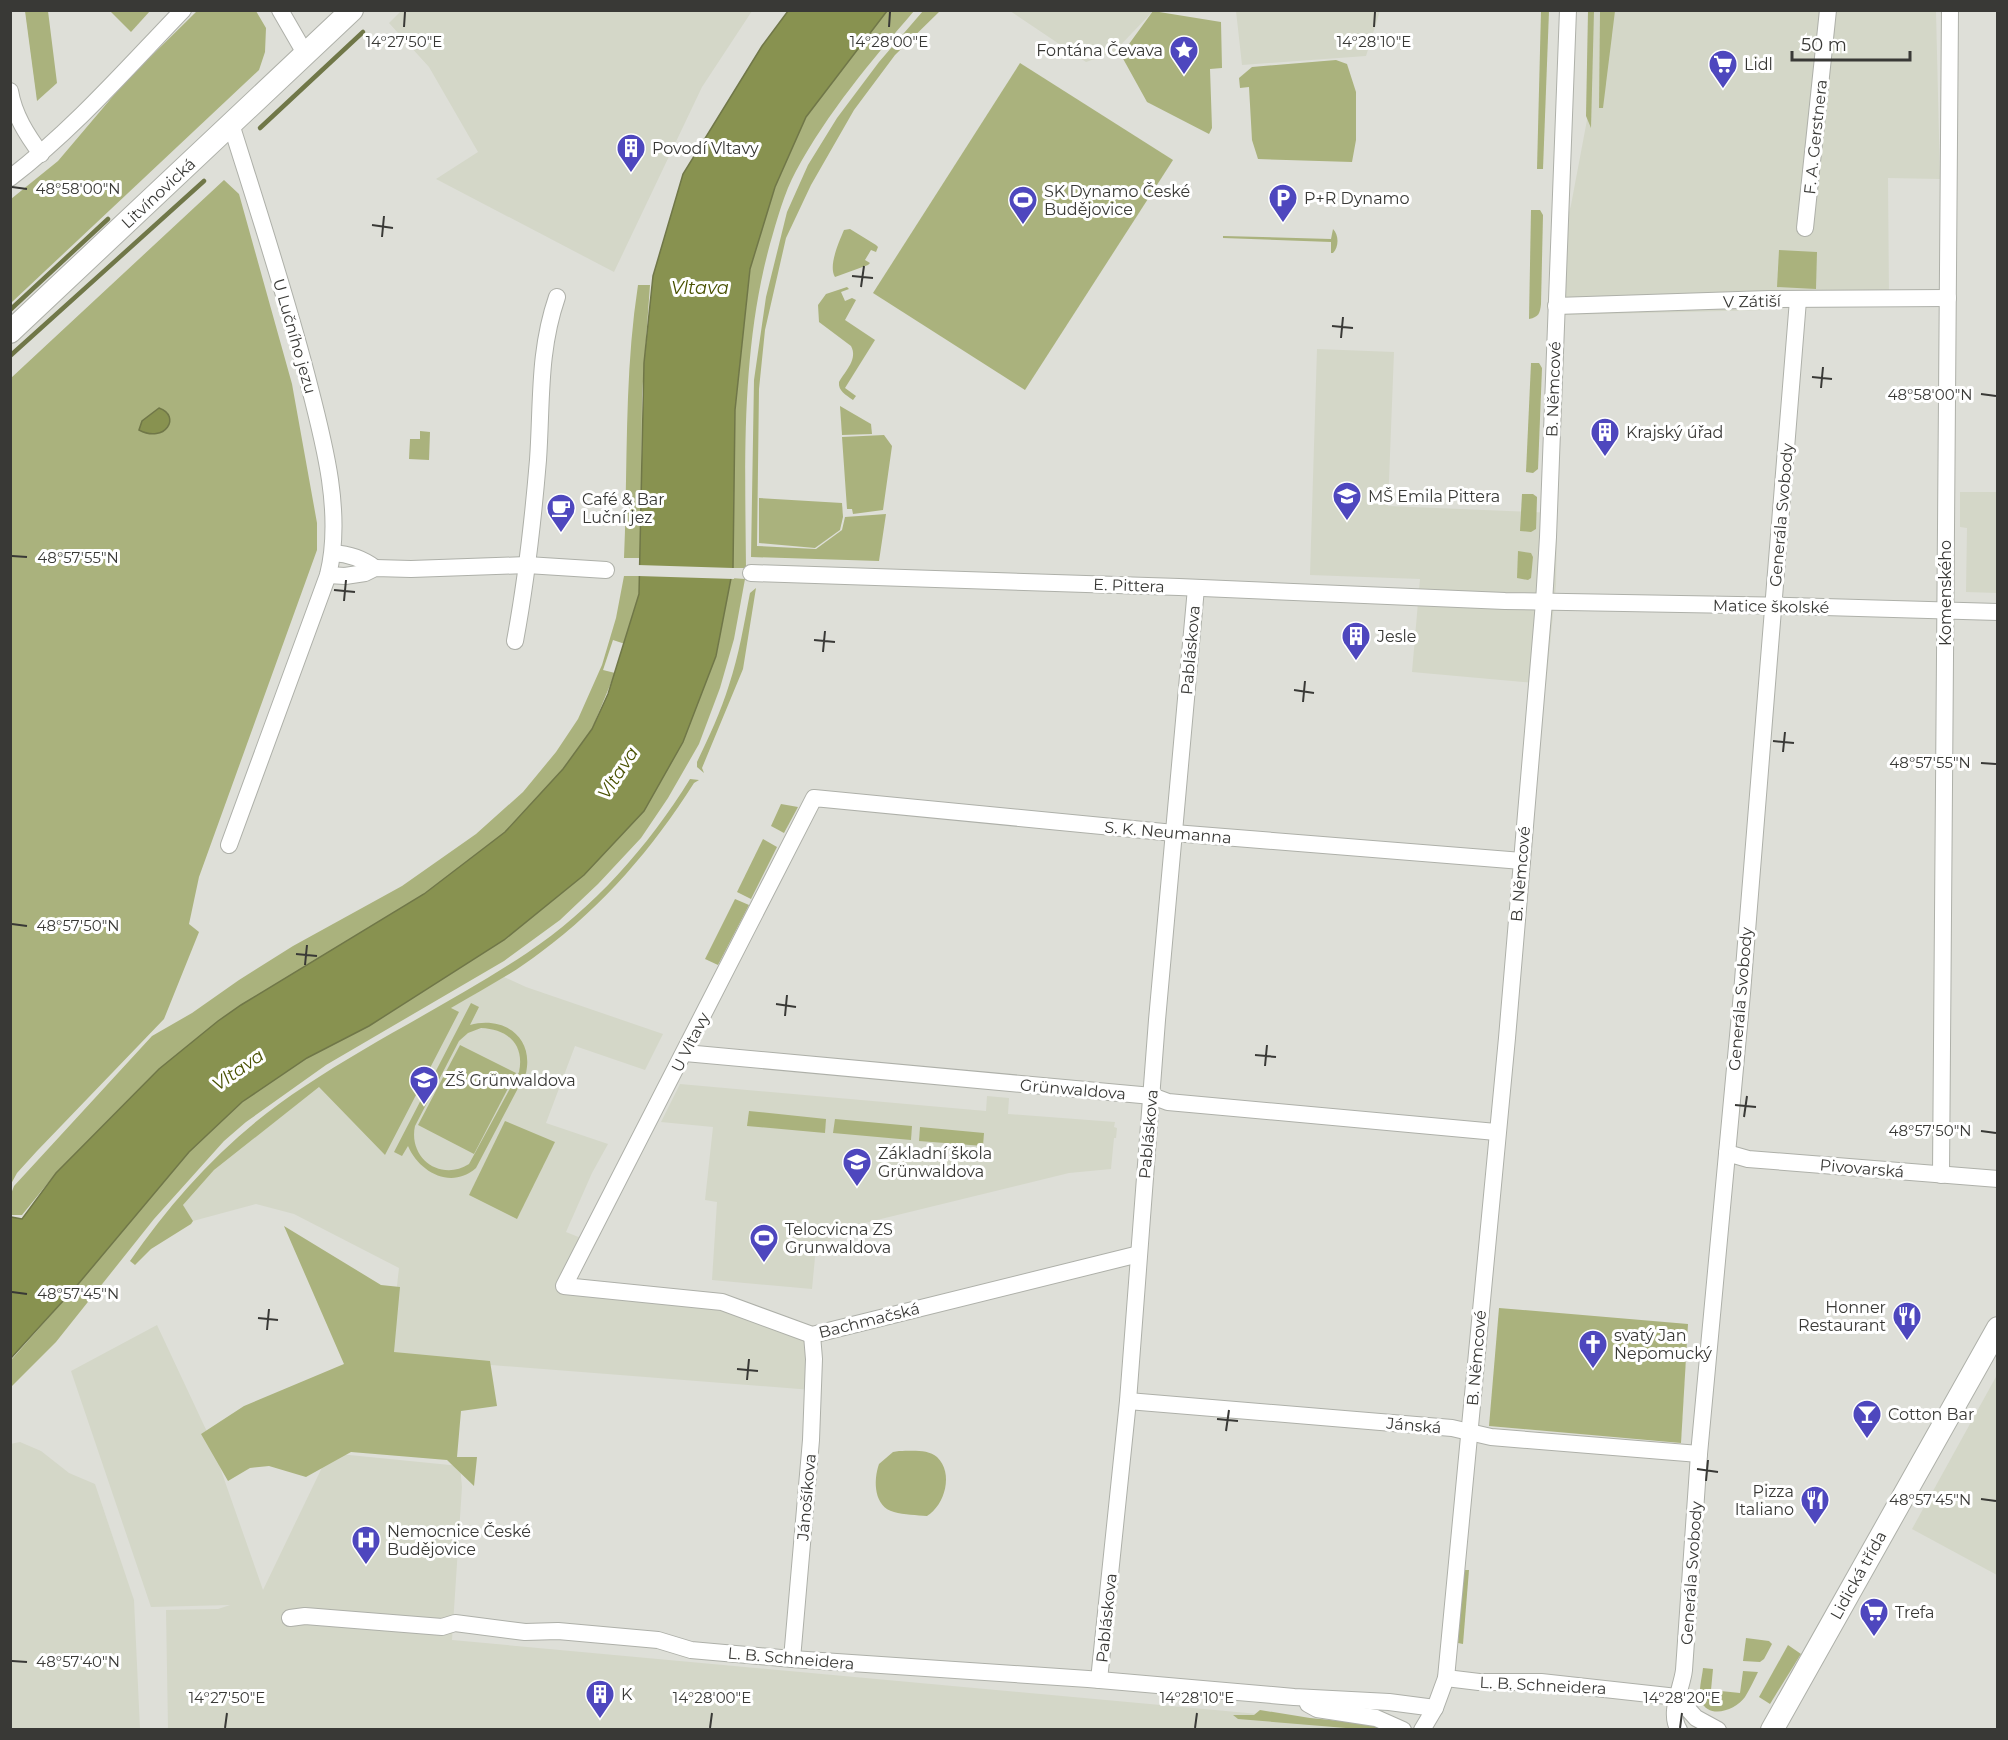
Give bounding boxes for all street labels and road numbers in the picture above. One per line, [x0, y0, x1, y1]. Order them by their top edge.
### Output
street label: F. A. Gerstnera [1800, 79, 1831, 196]
street label: Litvínovická [117, 154, 199, 232]
street label: U Lučního jezu [269, 276, 320, 396]
street label: V Zátiší [1723, 291, 1782, 312]
street label: B. Němcové [1542, 341, 1565, 437]
street label: Generála Svobody [1766, 442, 1797, 588]
street label: Komenského [1936, 540, 1955, 646]
street label: E. Pittera [1093, 575, 1165, 596]
street label: Matice školské [1713, 596, 1829, 617]
street label: Pabláskova [1177, 604, 1204, 696]
street label: S. K. Neumanna [1104, 817, 1232, 848]
street label: B. Němcové [1507, 825, 1534, 923]
street label: Generála Svobody [1725, 926, 1756, 1072]
street label: U Vltavy [667, 1009, 714, 1075]
street label: Grünwaldova [1019, 1075, 1127, 1104]
street label: Pabláskova [1135, 1088, 1162, 1180]
street label: Pivovarská [1819, 1155, 1905, 1182]
street label: Bachmačská [817, 1299, 922, 1342]
street label: B. Němcové [1463, 1309, 1490, 1407]
street label: Jánská [1385, 1414, 1442, 1437]
street label: Jánošíkova [793, 1453, 820, 1542]
street label: Generála Svobody [1677, 1500, 1706, 1646]
street label: Lidická třída [1826, 1528, 1891, 1623]
street label: Pabláskova [1092, 1572, 1121, 1664]
street label: L. B. Schneidera [727, 1643, 855, 1674]
street label: L. B. Schneidera [1479, 1673, 1607, 1698]

